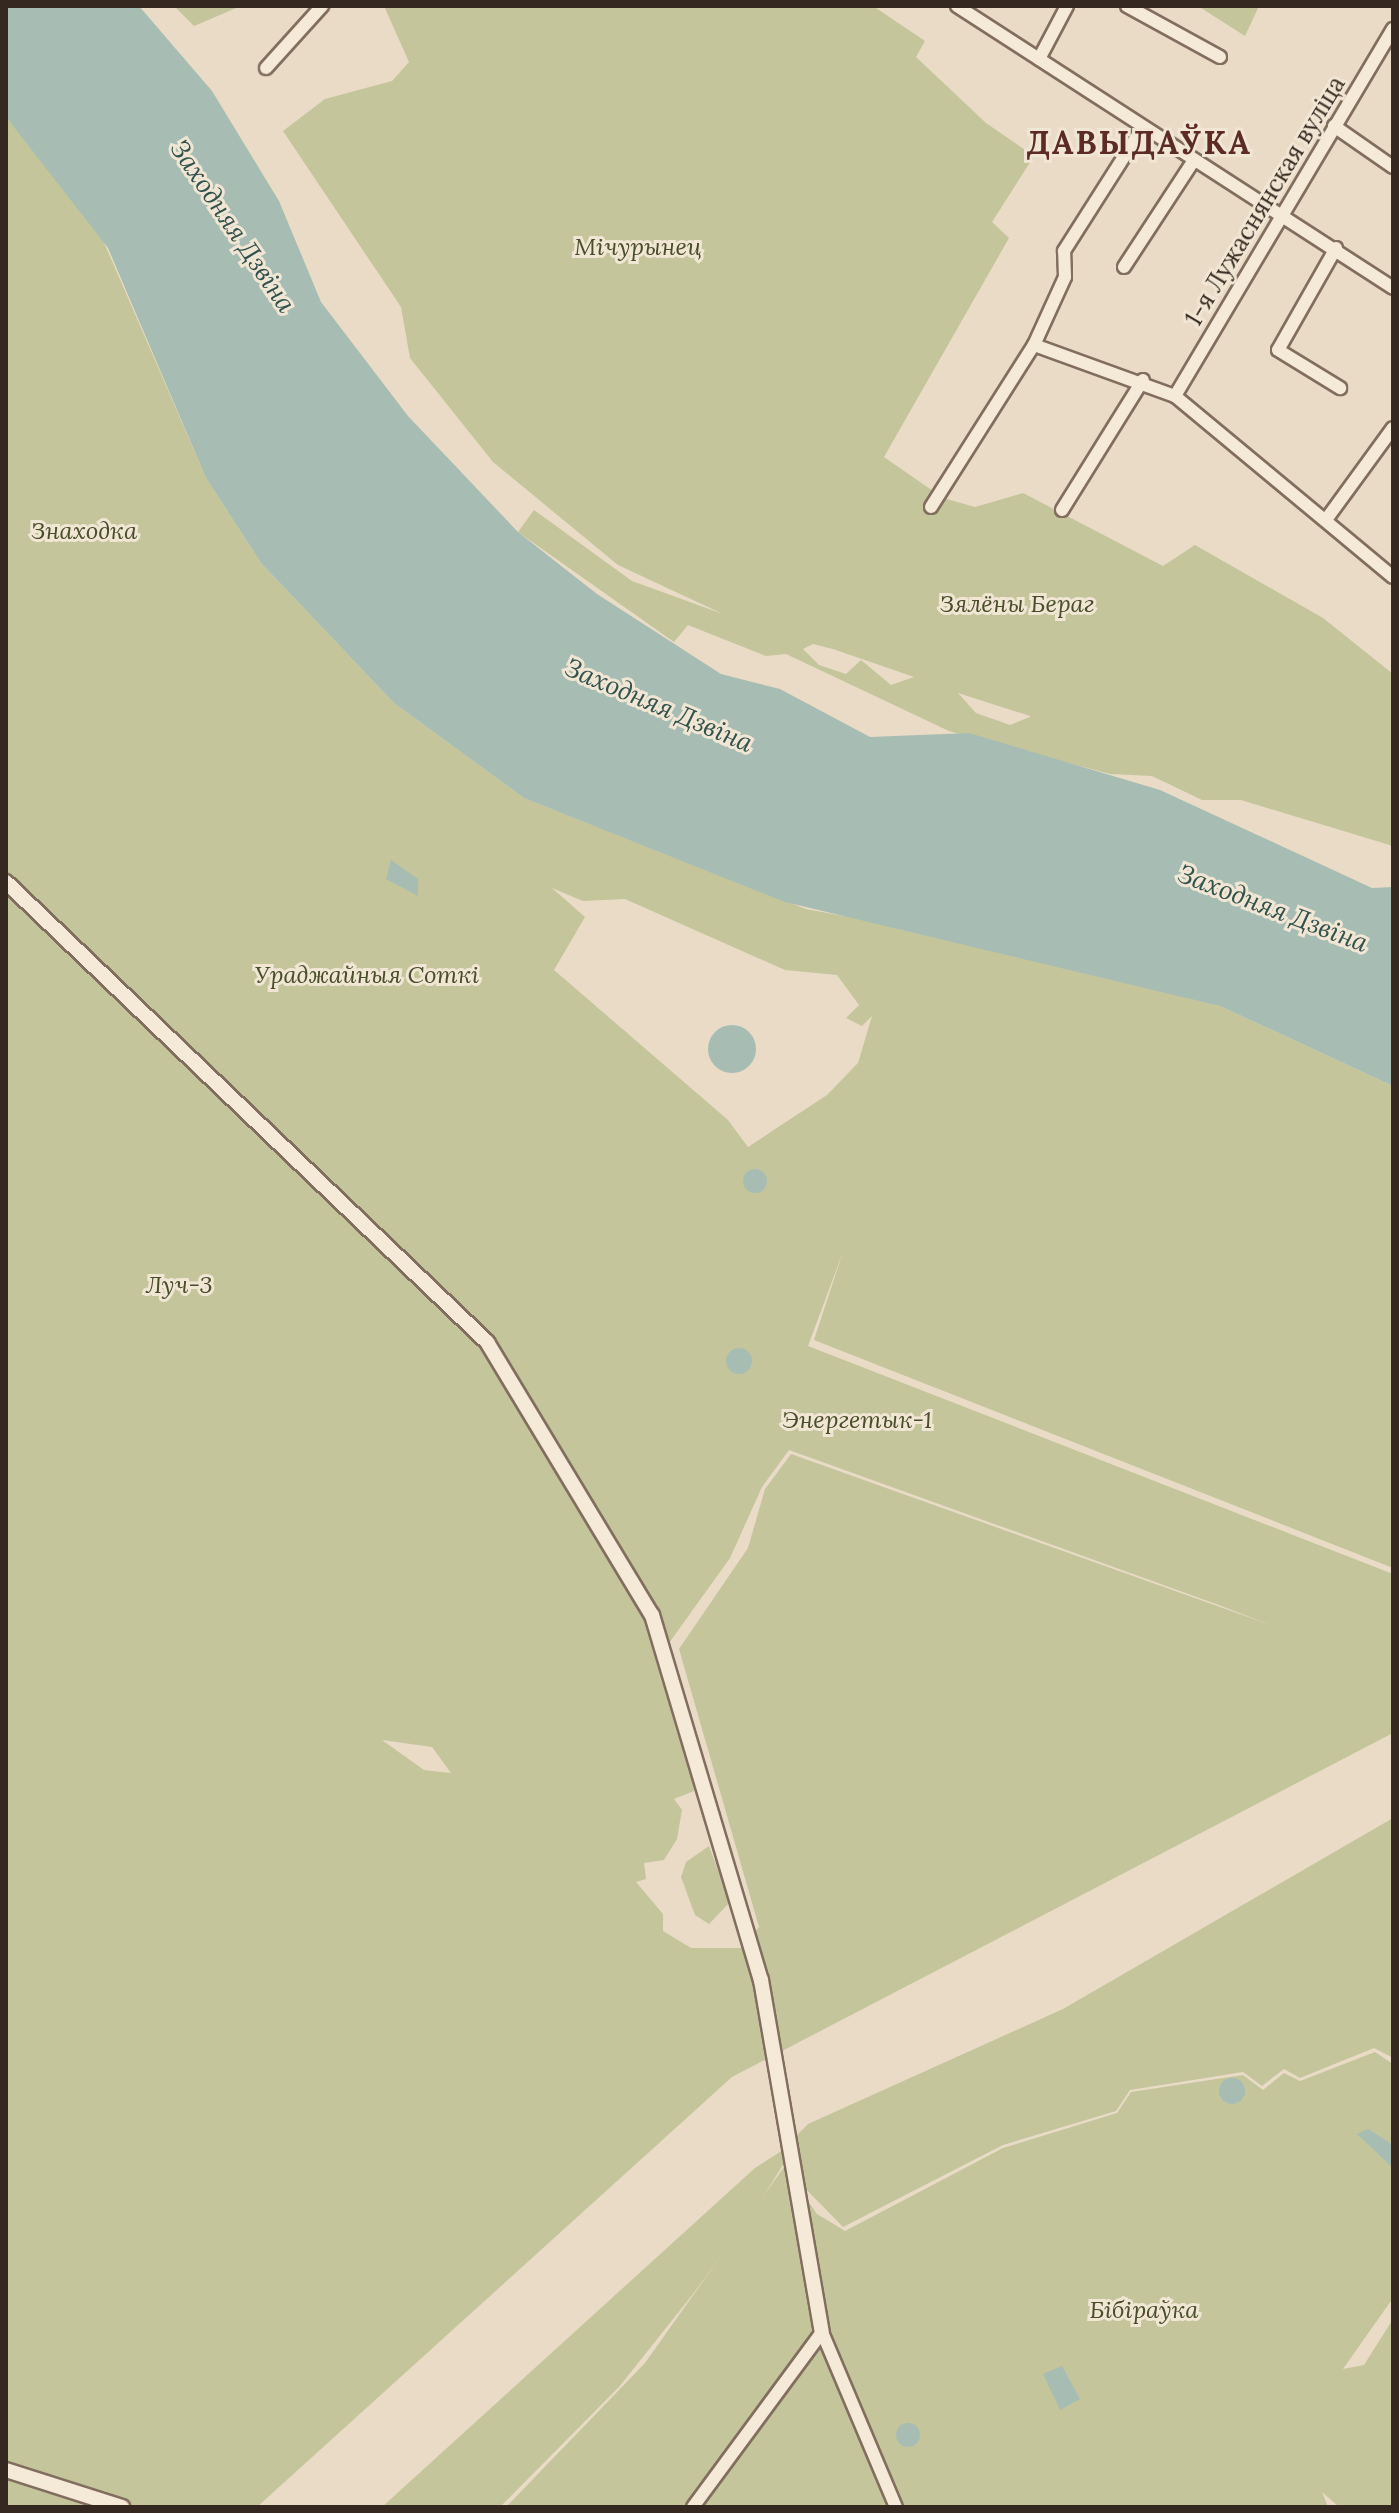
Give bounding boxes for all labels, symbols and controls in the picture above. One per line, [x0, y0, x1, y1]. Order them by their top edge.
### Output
street label: 1-я Лужаснянская вуліца [1179, 71, 1351, 331]
district label: ДАВЫДАЎКА [1026, 124, 1252, 162]
water label: Заходняя Дзвіна [164, 134, 302, 318]
park label: Мічурынец [574, 233, 702, 261]
park label: Знаходка [31, 517, 137, 545]
park label: Зялёны Бераг [940, 590, 1094, 618]
water label: Заходняя Дзвіна [560, 651, 758, 759]
water label: Заходняя Дзвіна [1174, 857, 1372, 959]
park label: Ураджайныя Соткі [255, 961, 479, 989]
park label: Луч-3 [145, 1271, 213, 1299]
park label: Энергетык-1 [782, 1406, 932, 1434]
park label: Бібіраўка [1089, 2296, 1199, 2324]

